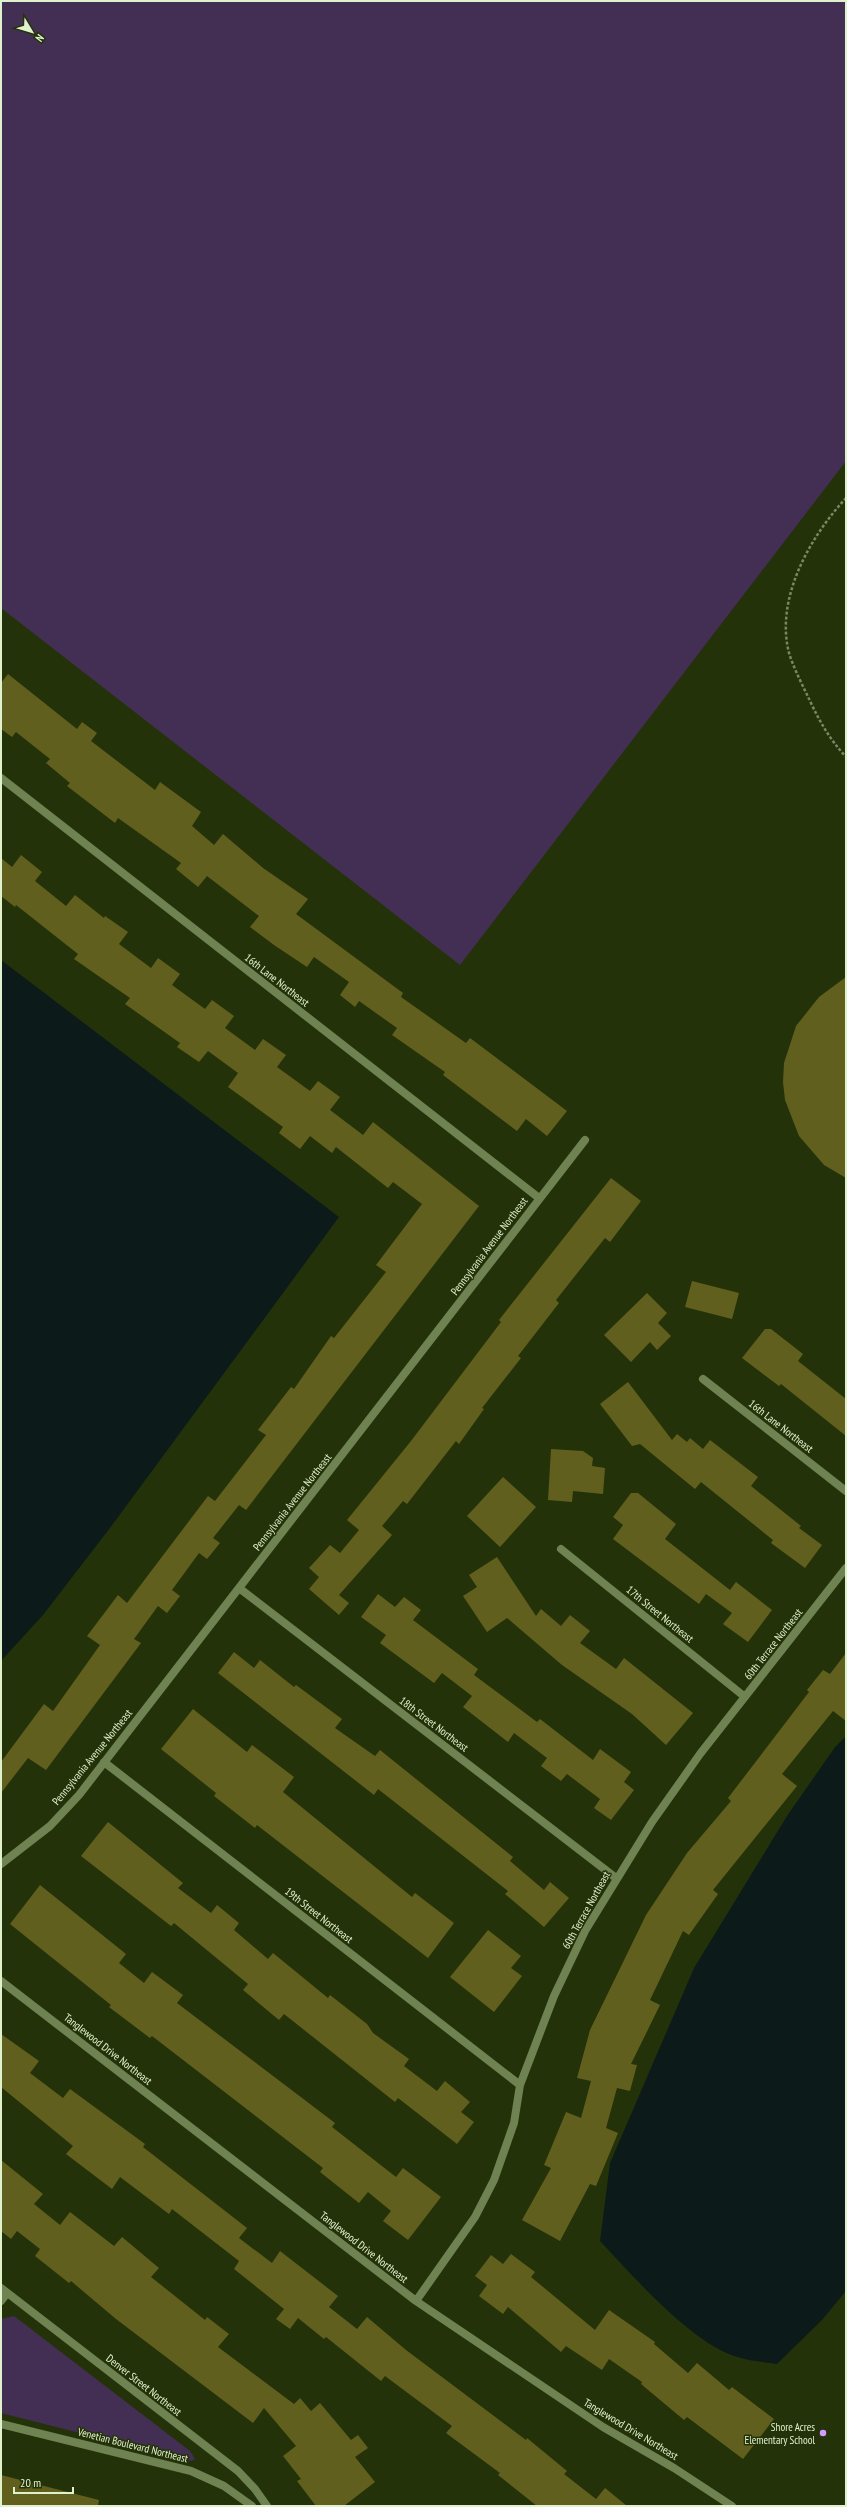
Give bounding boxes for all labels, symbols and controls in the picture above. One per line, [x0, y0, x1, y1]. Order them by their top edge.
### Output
north arrow [12, 12, 52, 52]
text: N [33, 32, 47, 45]
street label: 16th Lane Northeast [242, 950, 312, 1010]
street label: Pennsylvania Avenue Northeast [448, 1194, 530, 1298]
street label: 16th Lane Northeast [746, 1396, 816, 1456]
street label: Pennsylvania Avenue Northeast [250, 1451, 334, 1553]
street label: 17th Street Northeast [623, 1583, 697, 1645]
street label: 60th Terrace Northeast [741, 1606, 805, 1682]
street label: 18th Street Northeast [397, 1694, 471, 1754]
street label: Pennsylvania Avenue Northeast [49, 1706, 135, 1808]
street label: 60th Terrace Northeast [559, 1869, 613, 1951]
street label: 19th Street Northeast [282, 1884, 356, 1946]
street label: Tanglewood Drive Northeast [61, 2010, 155, 2088]
street label: Tanglewood Drive Northeast [317, 2208, 411, 2286]
street label: Denver Street Northeast [103, 2351, 185, 2419]
street label: Tanglewood Drive Northeast [581, 2395, 681, 2463]
place label: Shore Acres Elementary School [745, 2420, 815, 2447]
street label: Venetian Boulevard Northeast [75, 2424, 190, 2466]
marker: Shore Acres Elementary School [818, 2428, 828, 2438]
scale bar [14, 2469, 73, 2495]
text: 20 m [20, 2475, 41, 2490]

